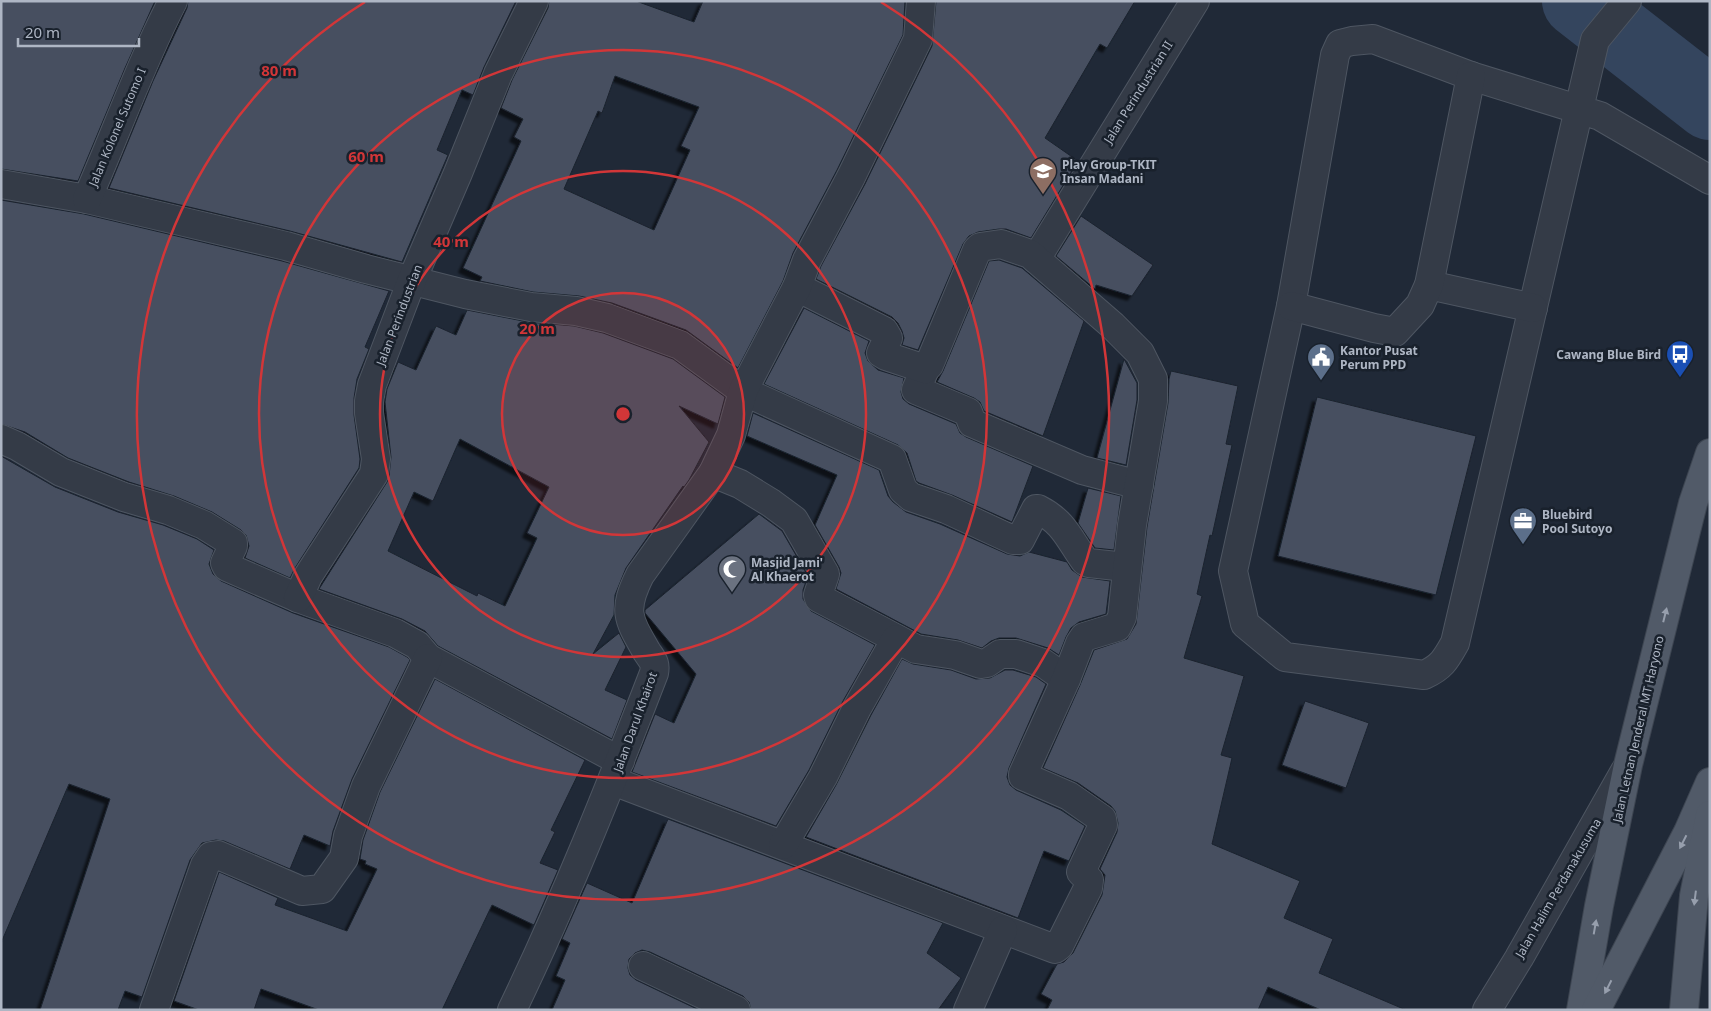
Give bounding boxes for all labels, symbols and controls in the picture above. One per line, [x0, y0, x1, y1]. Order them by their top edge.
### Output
scale bar [18, 15, 139, 47]
text: 20 m [25, 22, 60, 42]
street label: Jalan Perindustrian II [1099, 37, 1177, 147]
text: 80 m [261, 60, 297, 80]
street label: Jalan Kolonel Sutomo I [84, 65, 150, 190]
text: 60 m [348, 146, 384, 166]
school or university icon: Play Group-TKIT Insan Madani [1028, 156, 1058, 195]
place label: Play Group-TKIT Insan Madani [1062, 156, 1157, 187]
text: 40 m [433, 231, 469, 251]
street label: Jalan Perindustrian [372, 262, 426, 369]
text: 20 m [519, 318, 555, 338]
bus stop icon: Cawang Blue Bird [1665, 339, 1695, 378]
public building icon: Kantor Pusat Perum PPD [1306, 342, 1336, 381]
place label: Kantor Pusat Perum PPD [1340, 342, 1418, 373]
place label: Cawang Blue Bird [1556, 346, 1661, 363]
centre of rings [614, 405, 632, 423]
office icon: Bluebird Pool Sutoyo [1508, 506, 1538, 545]
place label: Bluebird Pool Sutoyo [1542, 506, 1612, 537]
mosque icon: Masjid Jami' Al Khaerot [717, 554, 747, 593]
place label: Masjid Jami' Al Khaerot [751, 554, 823, 585]
one-way arrow [1661, 608, 1669, 623]
street label: Jalan Letnan Jenderal MT Haryono [1608, 634, 1668, 825]
street label: Jalan Darul Khairot [609, 669, 661, 775]
street label: Jalan Halim Perdanakusuma [1511, 815, 1605, 962]
one-way arrow [1679, 835, 1687, 850]
one-way arrow [1691, 890, 1699, 906]
one-way arrow [1592, 919, 1600, 935]
one-way arrow [1604, 980, 1612, 994]

